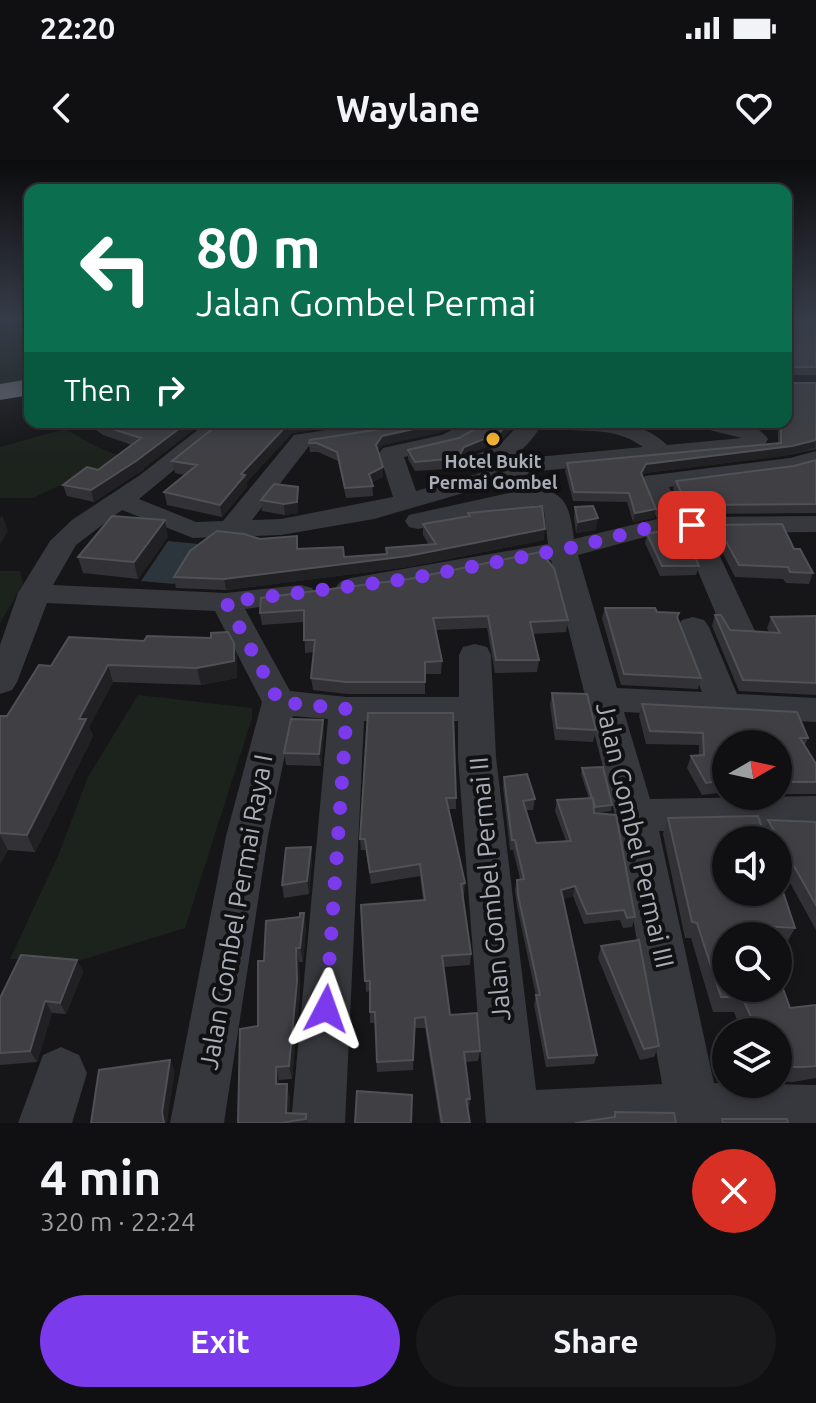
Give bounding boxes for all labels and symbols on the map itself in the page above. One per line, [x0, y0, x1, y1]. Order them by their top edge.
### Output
marker: Hotel Bukit Permai Gombel [484, 430, 502, 448]
place label: Hotel Bukit Permai Gombel [429, 451, 558, 492]
pin [658, 491, 726, 559]
street label: Jalan Gombel Permai III [591, 699, 680, 971]
north arrow [712, 730, 792, 810]
street label: Jalan Gombel Permai Raya I [193, 752, 278, 1072]
street label: Jalan Gombel Permai II [464, 756, 515, 1022]
position arrow [284, 967, 368, 1051]

